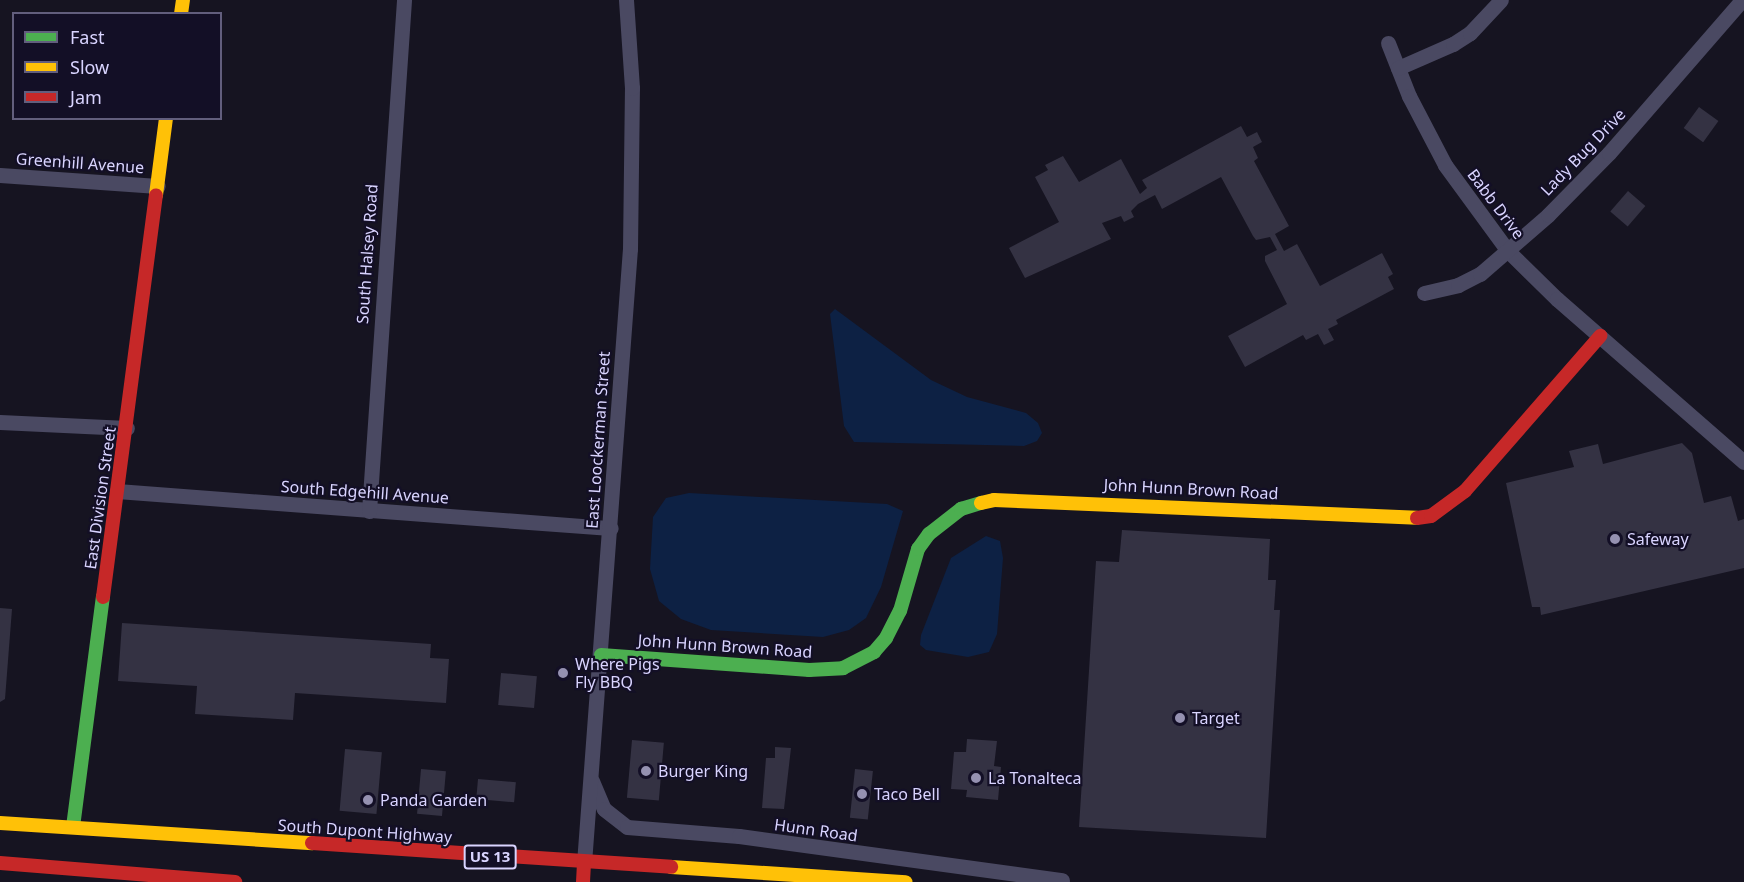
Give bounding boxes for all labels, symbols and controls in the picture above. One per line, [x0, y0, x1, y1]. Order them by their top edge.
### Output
legend [12, 12, 222, 120]
text: Fast [70, 25, 105, 49]
text: Slow [70, 55, 109, 79]
text: Jam [70, 85, 102, 109]
street label: Lady Bug Drive [1537, 105, 1629, 199]
street label: Greenhill Avenue [15, 149, 145, 177]
street label: Babb Drive [1463, 165, 1529, 243]
street label: South Halsey Road [353, 183, 381, 325]
street label: East Loockerman Street [582, 351, 614, 529]
street label: East Division Street [80, 425, 120, 571]
street label: John Hunn Brown Road [1103, 475, 1279, 503]
street label: South Edgehill Avenue [280, 477, 450, 507]
place label: Safeway [1627, 529, 1689, 549]
marker: Safeway [1608, 532, 1622, 546]
street label: John Hunn Brown Road [637, 630, 813, 662]
place label: Where Pigs Fly BBQ [575, 654, 660, 692]
marker: Where Pigs Fly BBQ [556, 666, 570, 680]
place label: Target [1192, 708, 1240, 728]
marker: Target [1173, 711, 1187, 725]
place label: Burger King [658, 761, 748, 781]
marker: Burger King [639, 764, 653, 778]
place label: La Tonalteca [988, 768, 1081, 788]
marker: La Tonalteca [969, 771, 983, 785]
place label: Taco Bell [874, 784, 940, 804]
marker: Taco Bell [855, 787, 869, 801]
place label: Panda Garden [380, 790, 487, 810]
marker: Panda Garden [361, 793, 375, 807]
street label: South Dupont Highway [277, 815, 453, 847]
street label: Hunn Road [773, 815, 859, 845]
road number: US 13 [463, 845, 517, 869]

